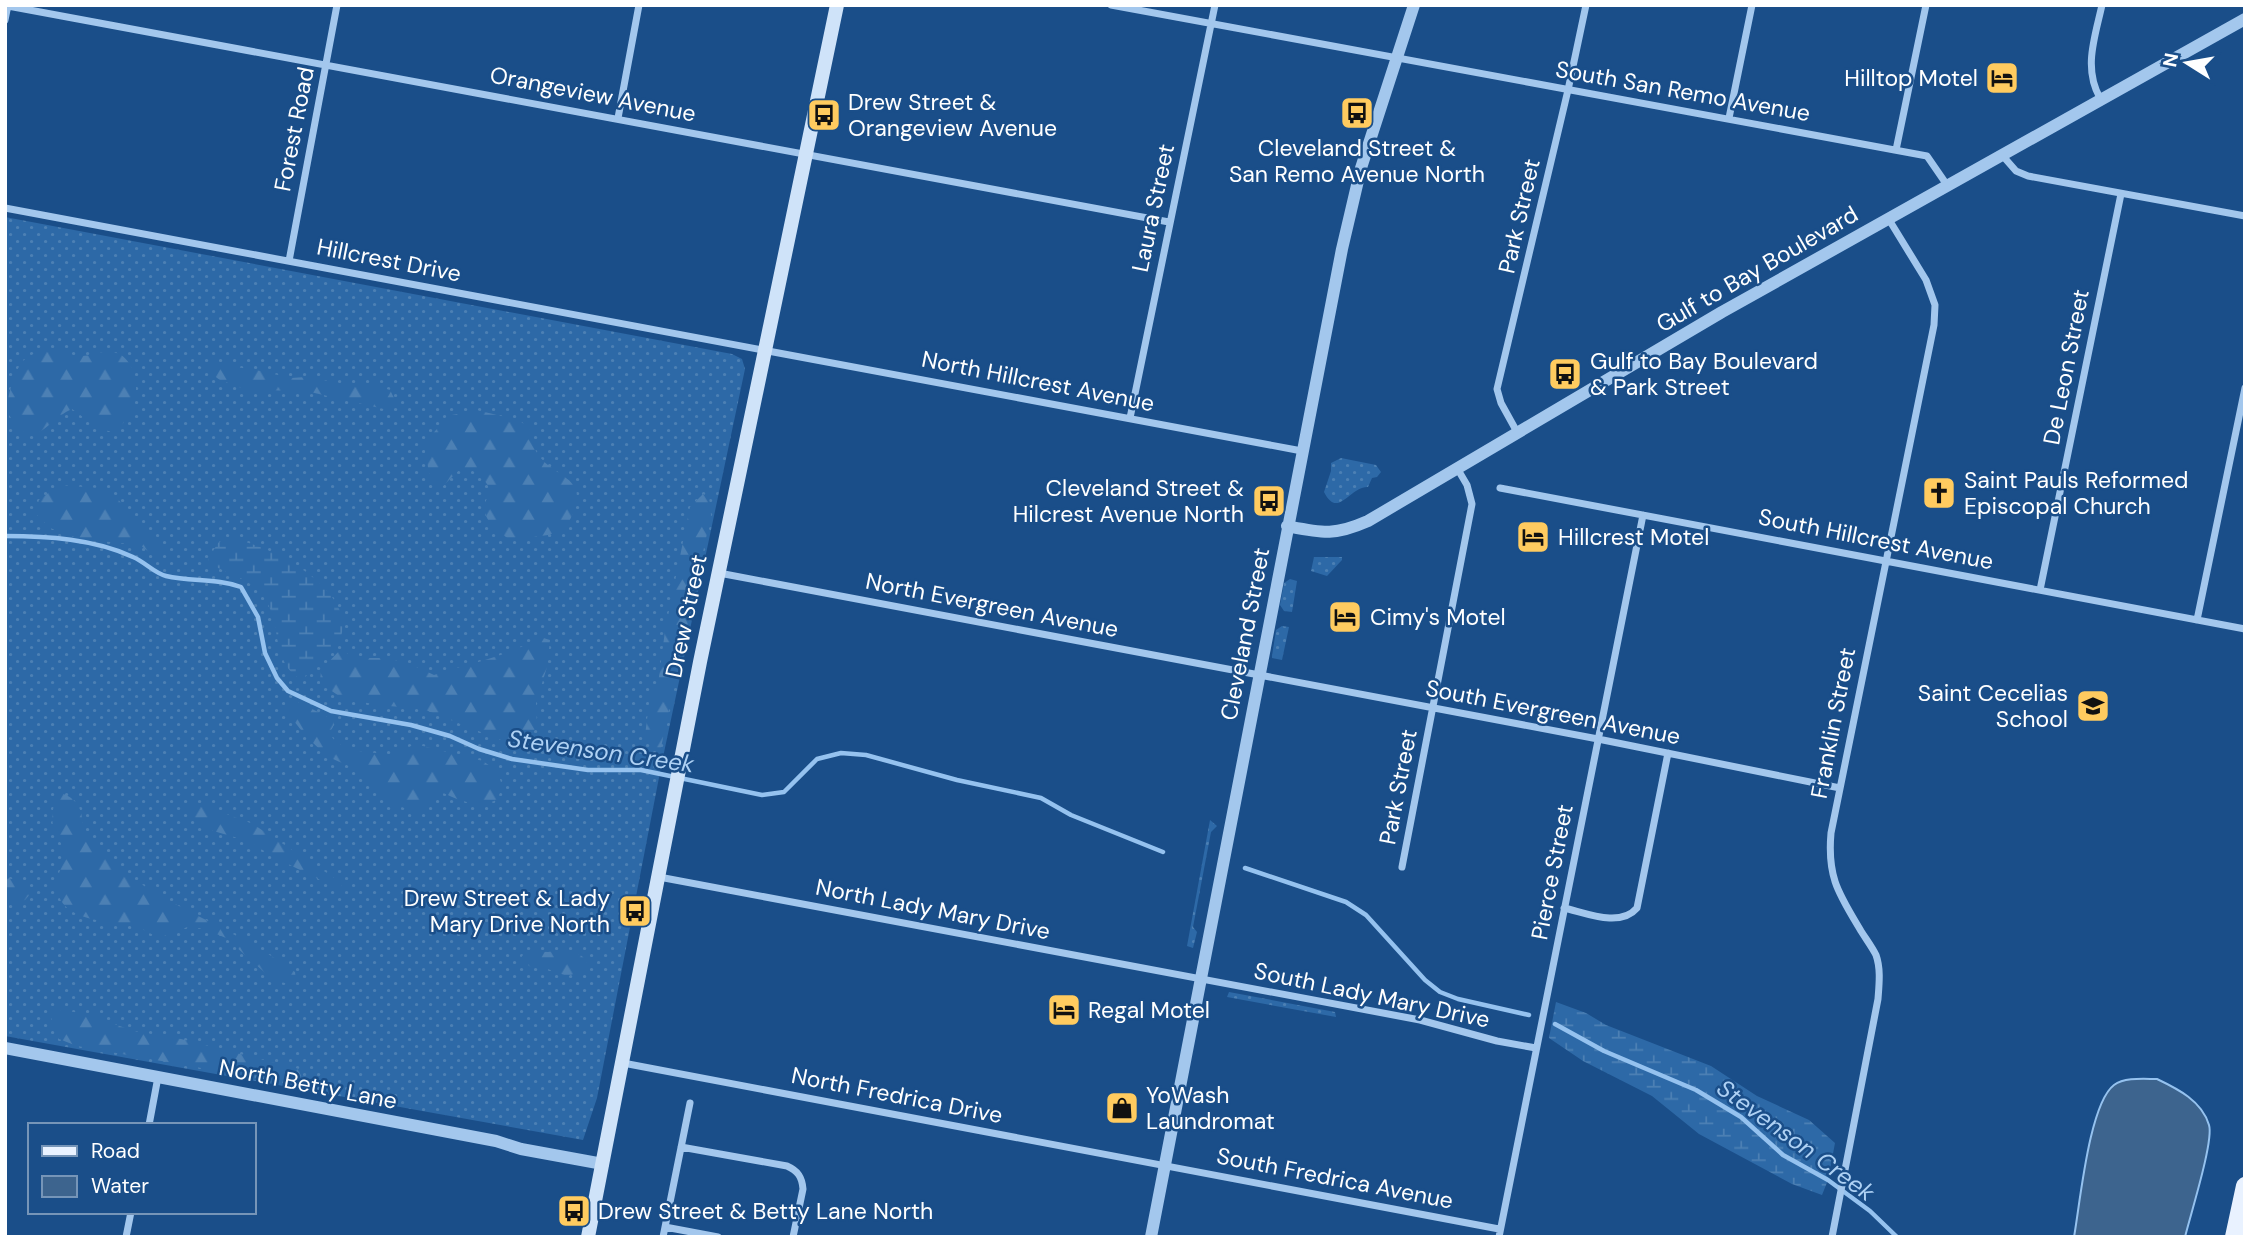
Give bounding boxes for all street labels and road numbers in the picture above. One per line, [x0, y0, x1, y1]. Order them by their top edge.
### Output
street label: South San Remo Avenue [1553, 54, 1813, 128]
street label: Orangeview Avenue [488, 59, 698, 129]
street label: Forest Road [267, 64, 321, 194]
street label: Laura Street [1125, 141, 1181, 275]
street label: Park Street [1491, 156, 1547, 276]
street label: Gulf to Bay Boulevard [1651, 199, 1863, 339]
street label: Hillcrest Drive [314, 231, 464, 289]
street label: De Leon Street [2036, 287, 2096, 447]
street label: North Hillcrest Avenue [919, 344, 1157, 418]
street label: South Hillcrest Avenue [1756, 502, 1996, 576]
street label: Cleveland Street [1214, 545, 1276, 723]
street label: Drew Street [658, 552, 714, 680]
street label: North Evergreen Avenue [863, 566, 1121, 644]
street label: Franklin Street [1804, 645, 1862, 801]
street label: South Evergreen Avenue [1423, 673, 1683, 751]
street label: Park Street [1372, 727, 1424, 847]
street label: Pierce Street [1524, 802, 1580, 942]
street label: North Lady Mary Drive [813, 872, 1053, 946]
street label: South Lady Mary Drive [1251, 955, 1493, 1035]
street label: North Betty Lane [216, 1052, 400, 1116]
street label: North Fredrica Drive [789, 1060, 1005, 1130]
street label: South Fredrica Avenue [1214, 1140, 1456, 1216]

